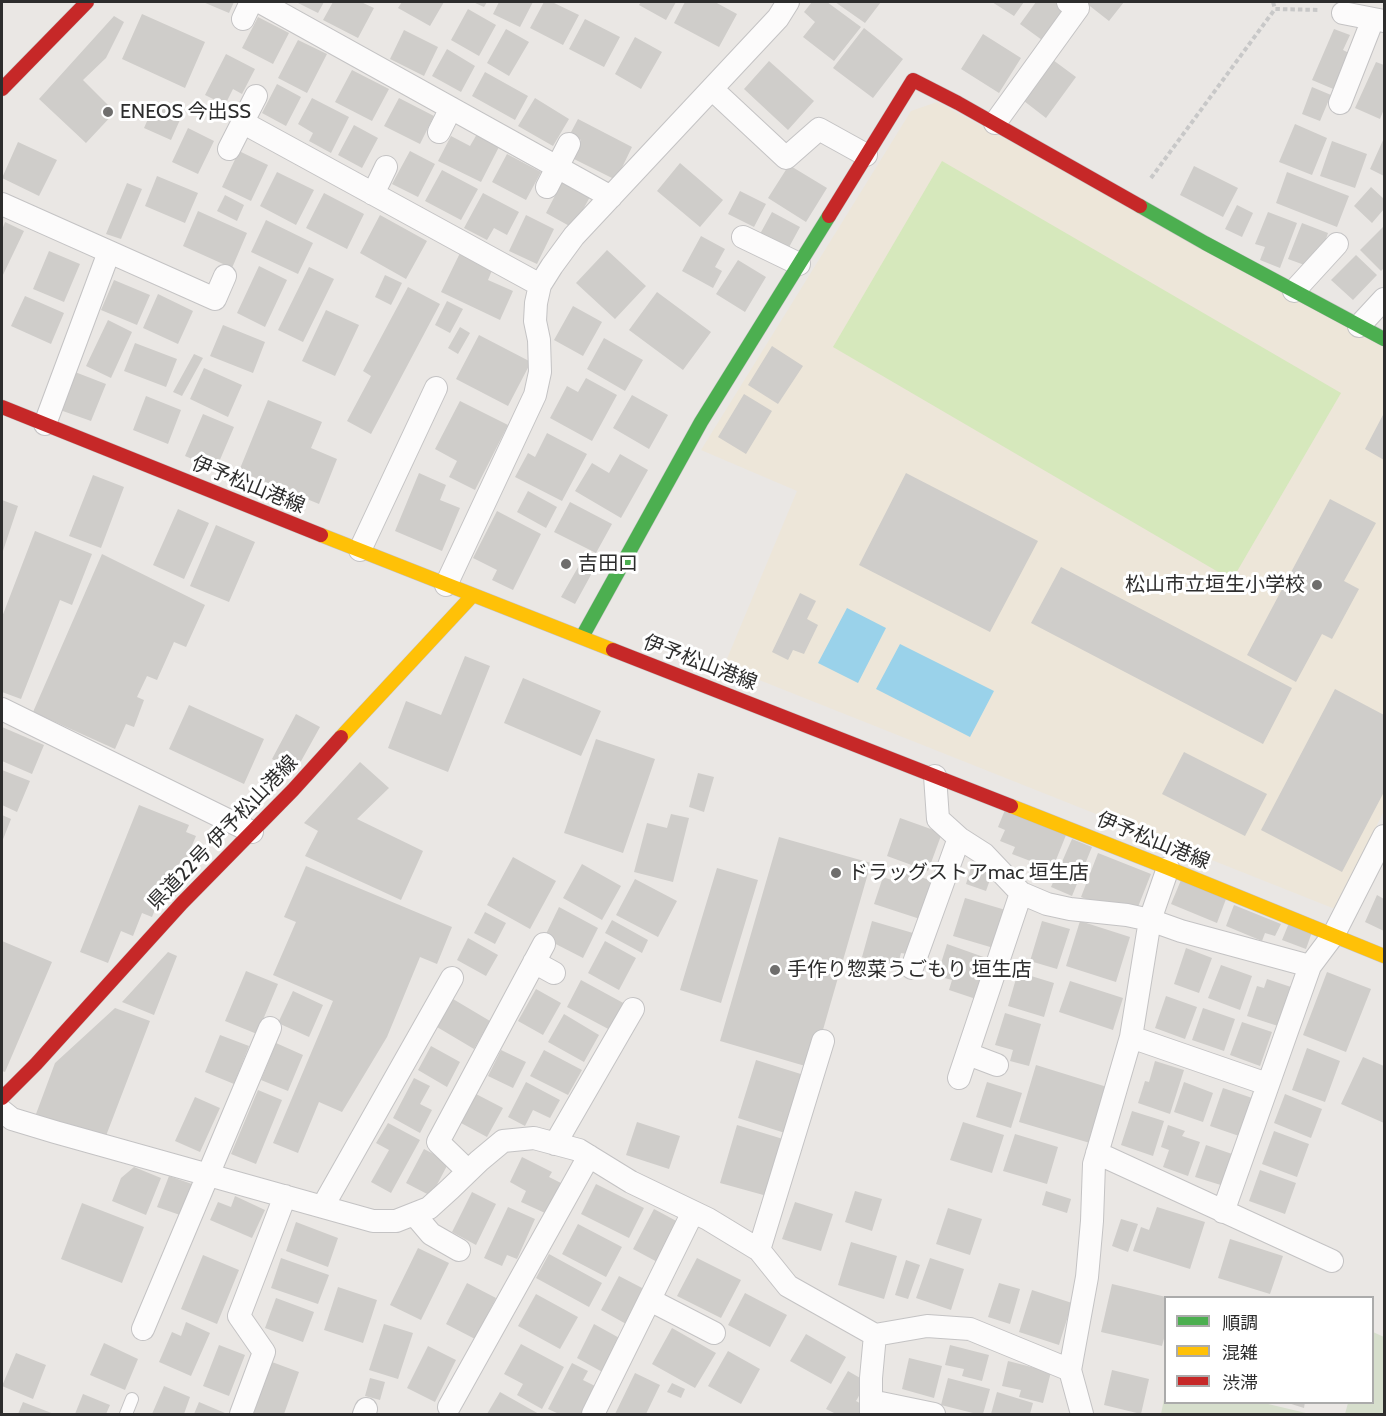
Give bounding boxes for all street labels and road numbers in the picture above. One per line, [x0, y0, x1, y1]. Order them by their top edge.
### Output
street label: 伊予松山港線 [188, 451, 308, 519]
street label: 伊予松山港線 [640, 630, 760, 696]
street label: 県道22号 伊予松山港線 [143, 751, 303, 915]
street label: 伊予松山港線 [1093, 807, 1213, 875]

